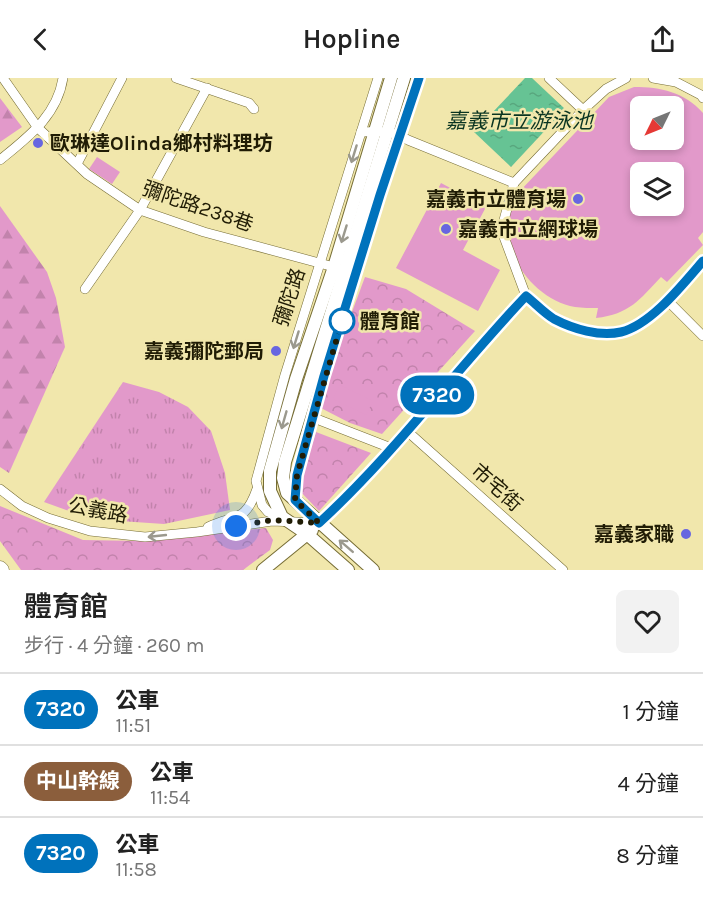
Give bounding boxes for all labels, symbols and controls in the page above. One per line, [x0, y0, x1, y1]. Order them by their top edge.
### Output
icon: back [24, 23, 57, 56]
text: Hopline [303, 23, 400, 55]
icon: share [646, 23, 679, 56]
north arrow [630, 96, 684, 150]
map controls [630, 96, 684, 216]
water label: 嘉義市立游泳池 [446, 109, 594, 133]
place label: 歐琳達Olinda鄉村料理坊 [50, 132, 273, 155]
marker: 歐琳達Olinda鄉村料理坊 [31, 136, 45, 150]
one-way arrow [348, 144, 359, 163]
button: layers [630, 162, 684, 216]
street label: 彌陀路238巷 [139, 177, 256, 236]
place label: 嘉義市立體育場 [426, 188, 566, 211]
marker: 嘉義市立體育場 [571, 192, 585, 206]
place label: 嘉義市立網球場 [458, 218, 598, 241]
marker: 嘉義市立網球場 [439, 222, 453, 236]
one-way arrow [338, 225, 349, 244]
street label: 彌陀路 [269, 265, 310, 329]
marker: 體育館 [329, 308, 355, 334]
place label: 體育館 [360, 310, 420, 333]
one-way arrow [290, 330, 301, 349]
place label: 嘉義彌陀郵局 [144, 340, 264, 363]
marker: 嘉義彌陀郵局 [269, 344, 283, 358]
line badge: 7320 [395, 376, 479, 414]
text: 7320 [412, 383, 462, 407]
one-way arrow [278, 410, 289, 429]
street label: 市宅街 [467, 459, 527, 516]
street label: 公義路 [66, 493, 130, 528]
your location [221, 511, 251, 541]
place label: 嘉義家職 [594, 523, 674, 546]
marker: 嘉義家職 [679, 527, 693, 541]
one-way arrow [147, 531, 167, 542]
one-way arrow [339, 539, 354, 553]
text: 體育館 [24, 590, 108, 623]
button: heart [616, 590, 679, 653]
text: 步行 · 4 分鐘 · 260 m [24, 634, 204, 657]
text: 公車 [116, 688, 160, 714]
text: 7320 [36, 697, 86, 721]
text: 1 分鐘 [623, 699, 679, 725]
text: 11:51 [116, 714, 151, 737]
text: 公車 [150, 760, 194, 786]
text: 中山幹線 [36, 769, 120, 793]
text: 4 分鐘 [617, 771, 679, 797]
text: 11:54 [150, 786, 190, 809]
text: 公車 [116, 832, 160, 858]
text: 7320 [36, 841, 86, 865]
text: 8 分鐘 [616, 843, 679, 869]
text: 11:58 [116, 858, 157, 881]

